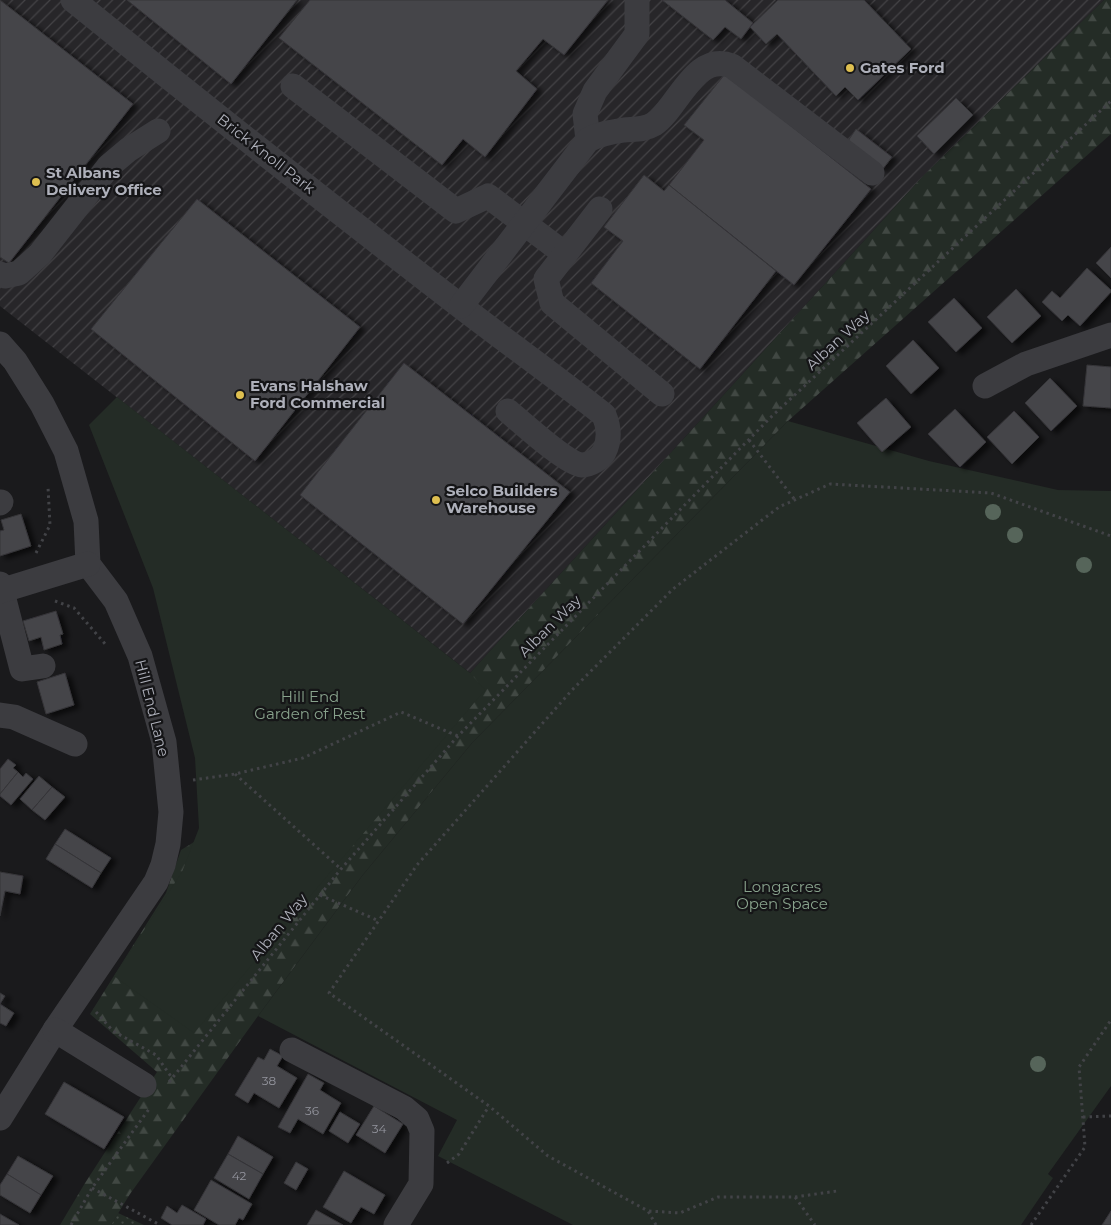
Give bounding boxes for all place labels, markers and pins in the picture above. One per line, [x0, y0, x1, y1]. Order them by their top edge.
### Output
place label: Gates Ford [860, 58, 945, 77]
marker: Gates Ford [844, 62, 856, 74]
place label: St Albans Delivery Office [46, 163, 162, 199]
marker: St Albans Delivery Office [30, 176, 42, 188]
place label: Evans Halshaw Ford Commercial [250, 376, 385, 412]
marker: Evans Halshaw Ford Commercial [234, 389, 246, 401]
place label: Selco Builders Warehouse [446, 481, 558, 517]
marker: Selco Builders Warehouse [430, 494, 442, 506]

